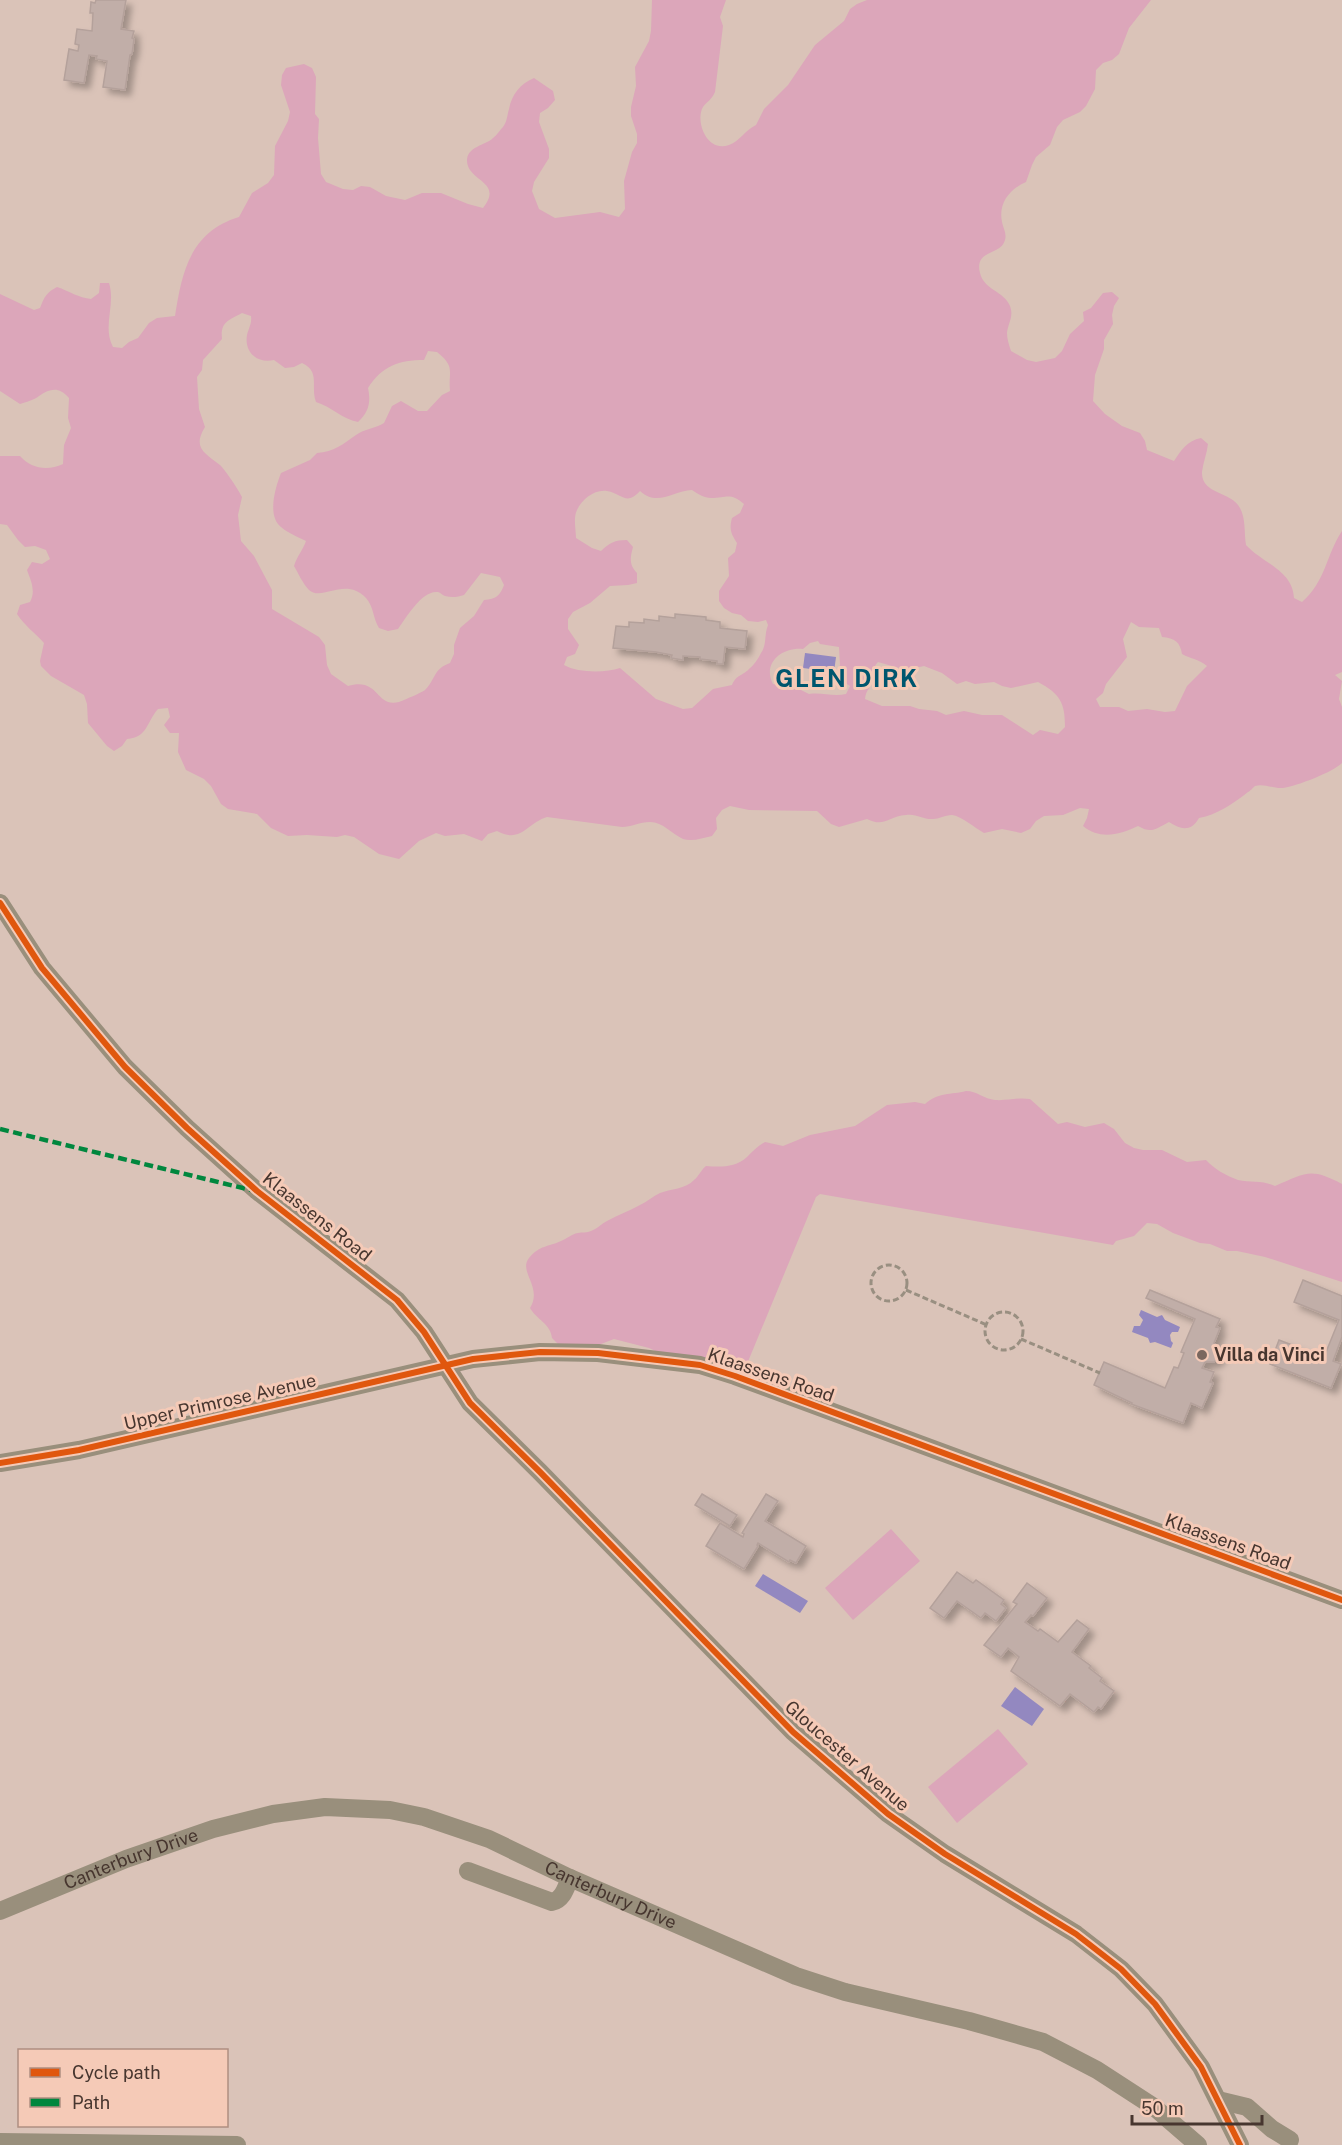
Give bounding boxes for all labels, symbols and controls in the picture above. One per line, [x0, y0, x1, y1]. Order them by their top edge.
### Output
district label: GLEN DIRK [775, 664, 919, 692]
street label: Klaassens Road [259, 1168, 376, 1266]
street label: Klaassens Road [705, 1343, 837, 1406]
place label: Villa da Vinci [1214, 1344, 1325, 1365]
marker: Villa da Vinci [1195, 1348, 1209, 1362]
street label: Upper Primrose Avenue [122, 1369, 318, 1434]
street label: Klaassens Road [1162, 1509, 1294, 1574]
street label: Gloucester Avenue [781, 1696, 914, 1815]
street label: Canterbury Drive [61, 1824, 201, 1894]
street label: Canterbury Drive [541, 1856, 680, 1933]
legend [18, 2049, 228, 2127]
text: Cycle path [72, 2062, 161, 2083]
scale bar [1132, 2088, 1262, 2126]
text: Path [72, 2092, 110, 2113]
text: 50 m [1141, 2098, 1184, 2119]

